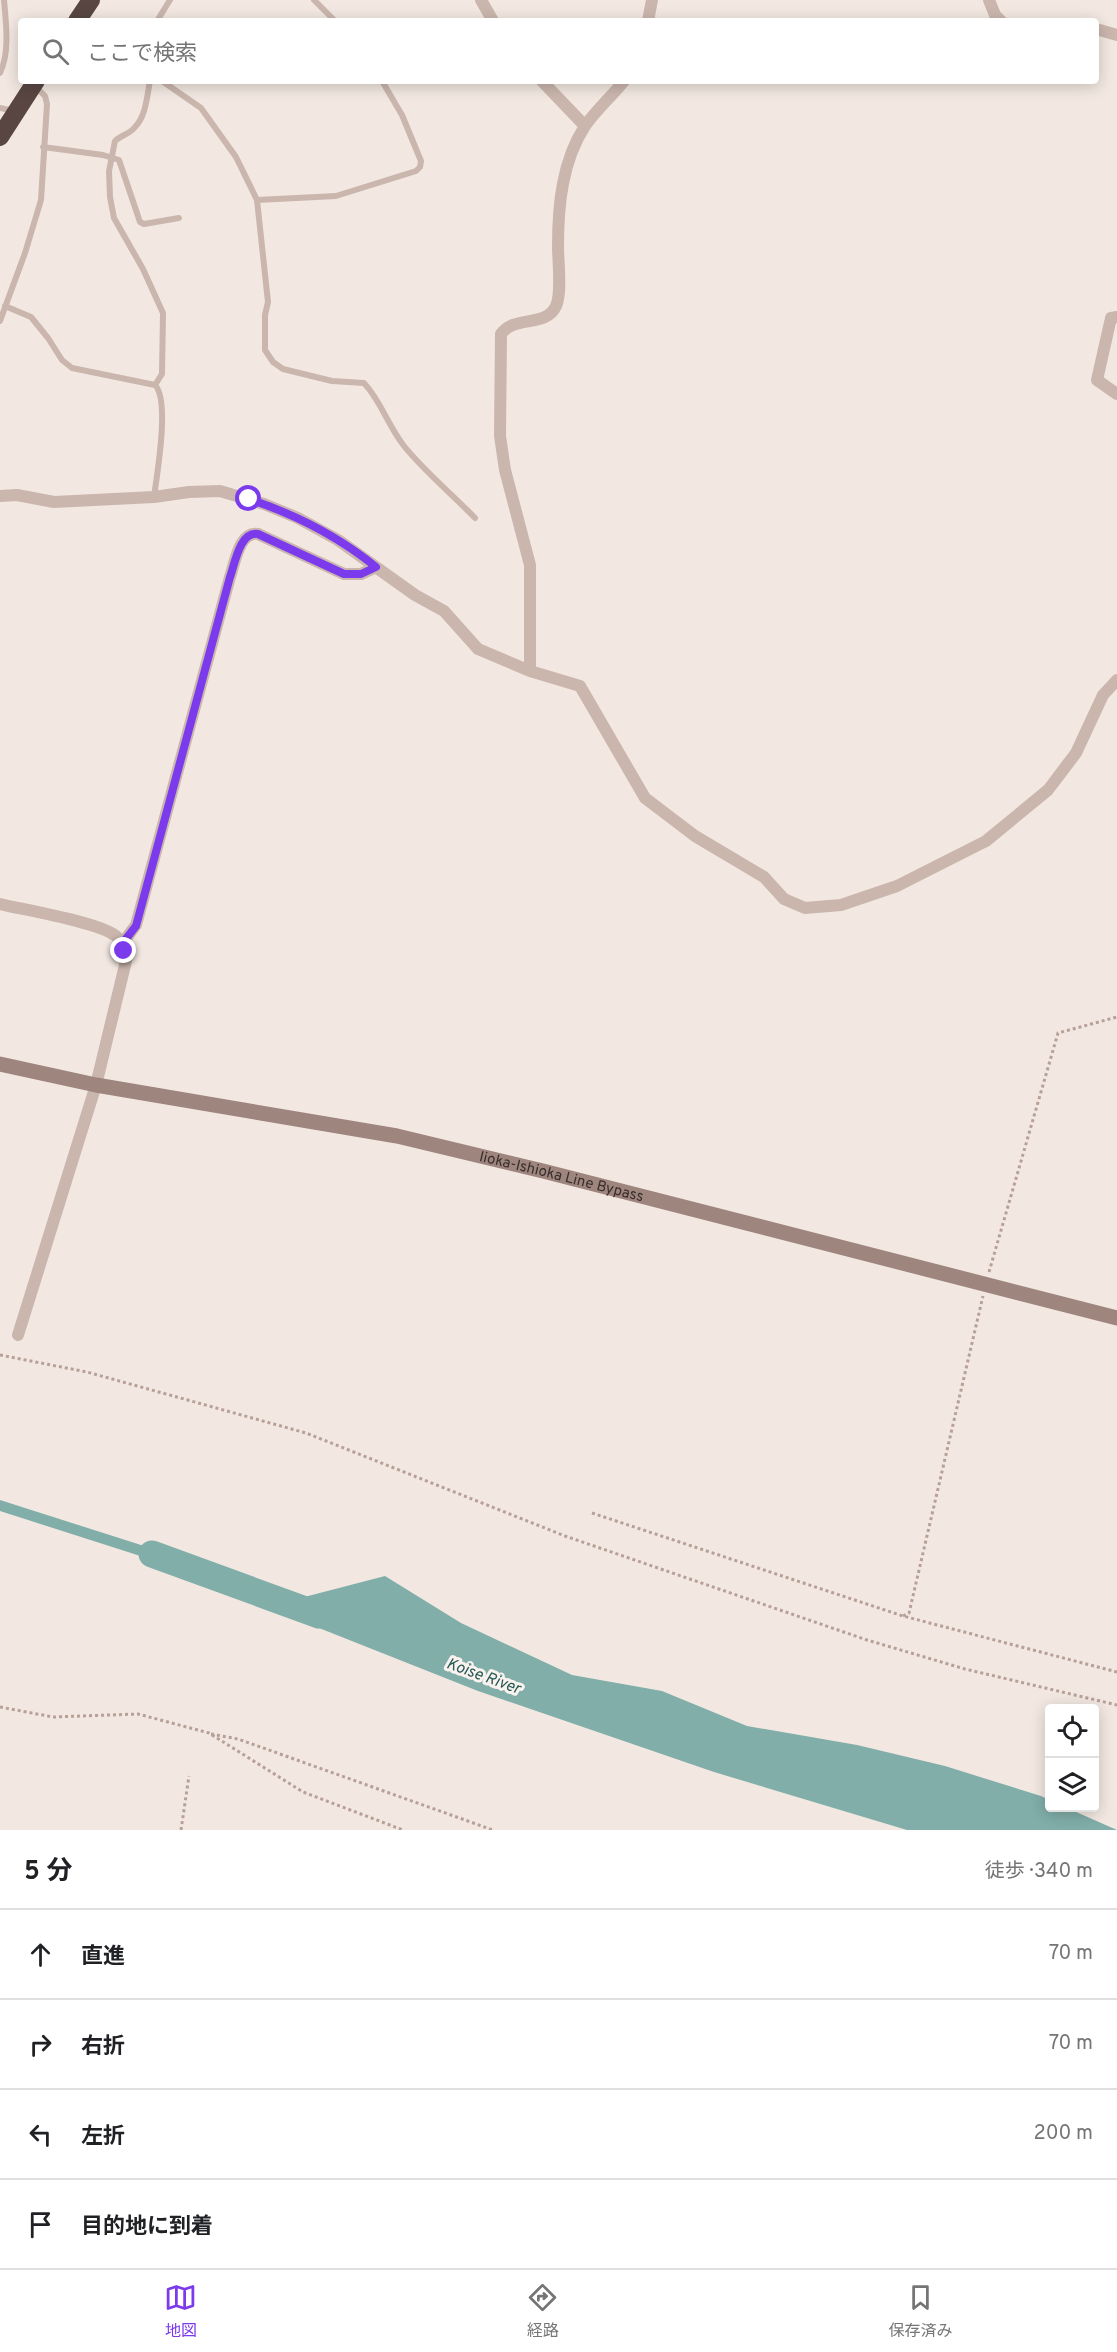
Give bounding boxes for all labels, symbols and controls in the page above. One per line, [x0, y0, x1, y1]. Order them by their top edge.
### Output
search box [18, 18, 1099, 84]
icon: search [39, 35, 72, 68]
text: ここで検索 [87, 41, 197, 68]
route start [235, 485, 261, 511]
route end [110, 937, 136, 963]
street label: Iioka-Ishioka Line Bypass [477, 1148, 646, 1207]
water label: Koise River [444, 1654, 525, 1700]
map controls [1045, 1704, 1099, 1812]
button: locate [1045, 1704, 1099, 1758]
button: layers [1045, 1758, 1099, 1812]
text: 5 分 [24, 1856, 72, 1889]
text: 徒歩 · 340 m [985, 1859, 1093, 1885]
icon: ahead [24, 1938, 57, 1971]
text: 70 m [1049, 1941, 1093, 1967]
text: 直進 [81, 1944, 125, 1971]
icon: right [24, 2028, 57, 2061]
text: 70 m [1049, 2031, 1093, 2057]
text: 右折 [81, 2034, 125, 2061]
icon: left [24, 2118, 57, 2151]
text: 200 m [1034, 2121, 1093, 2147]
text: 左折 [81, 2124, 125, 2151]
icon: arrive [24, 2208, 57, 2241]
text: 目的地に到着 [81, 2214, 213, 2241]
tab: 地図 [164, 2281, 197, 2342]
tab: 経路 [526, 2281, 559, 2342]
tab: 保存済み [888, 2281, 952, 2342]

